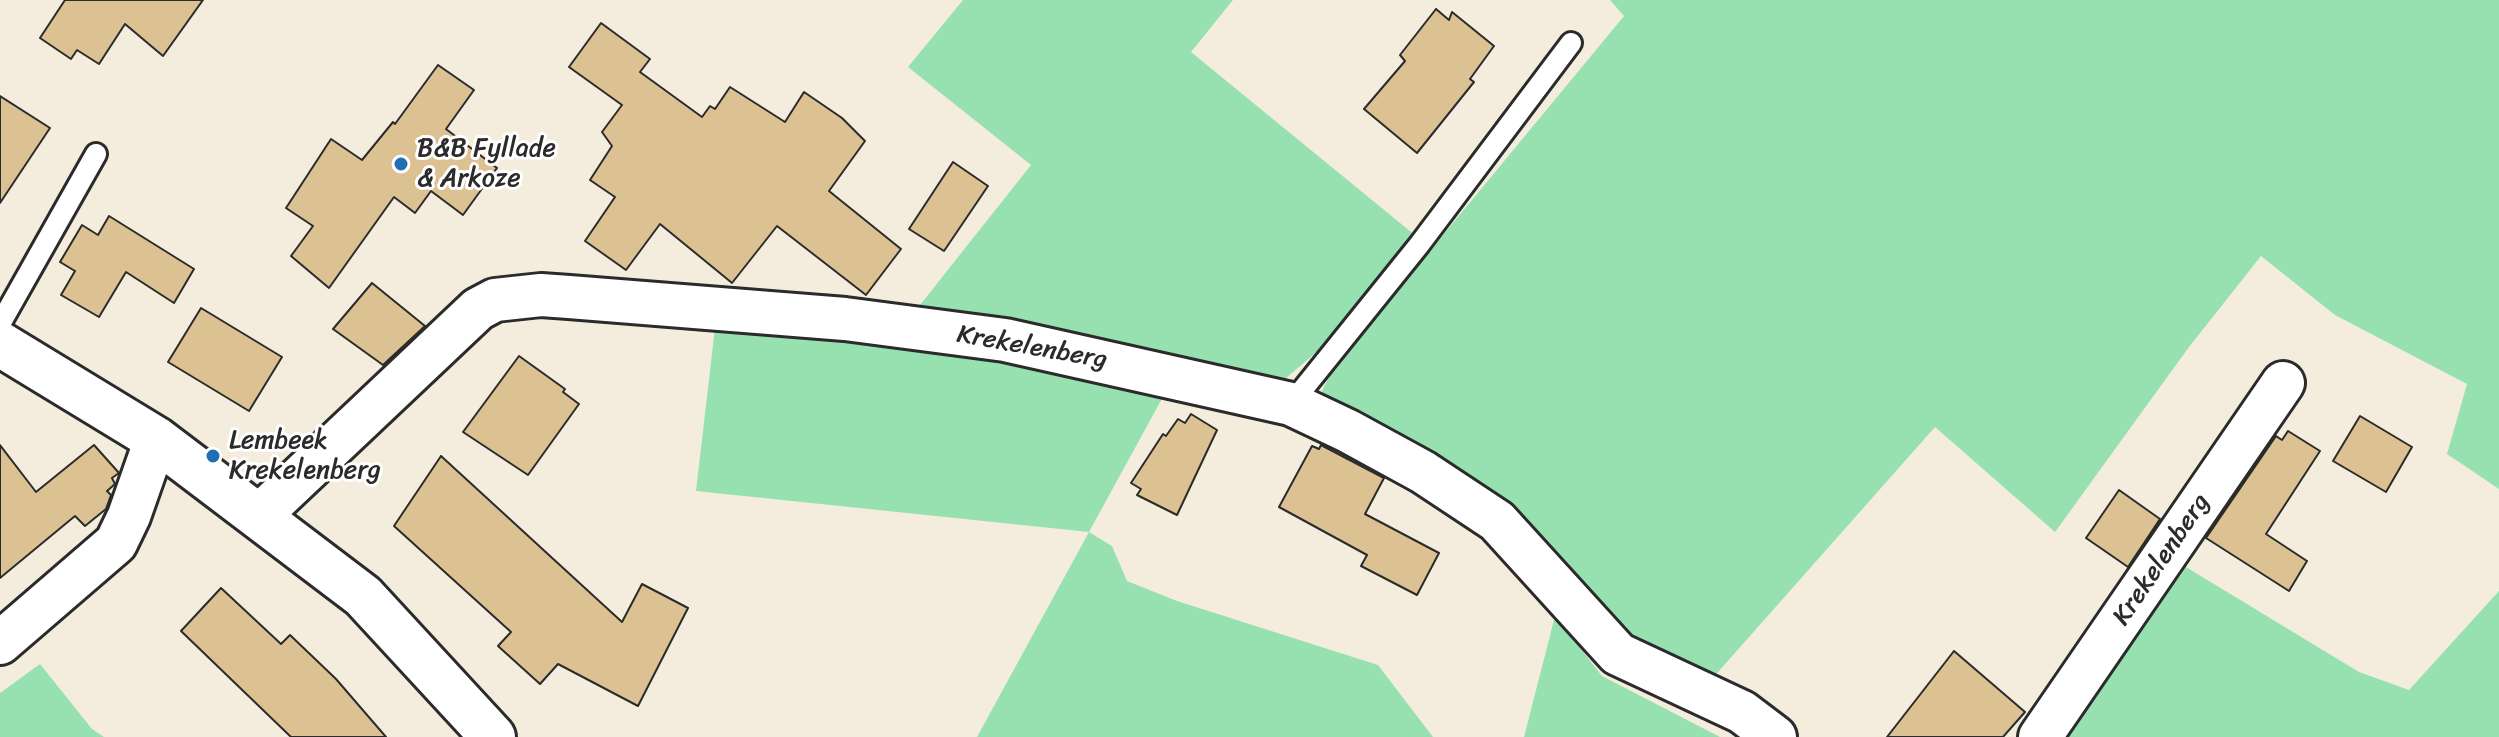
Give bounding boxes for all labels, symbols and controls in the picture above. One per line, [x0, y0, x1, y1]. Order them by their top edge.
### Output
place label: B&B Fyllade & Arkoze [417, 133, 556, 194]
marker: B&B Fyllade & Arkoze [392, 155, 410, 173]
street label: Krekelenberg [954, 319, 1110, 377]
place label: Lembeek Krekelenberg [229, 425, 381, 486]
marker: Lembeek Krekelenberg [204, 447, 222, 465]
street label: Krekelenberg [2107, 488, 2217, 632]

